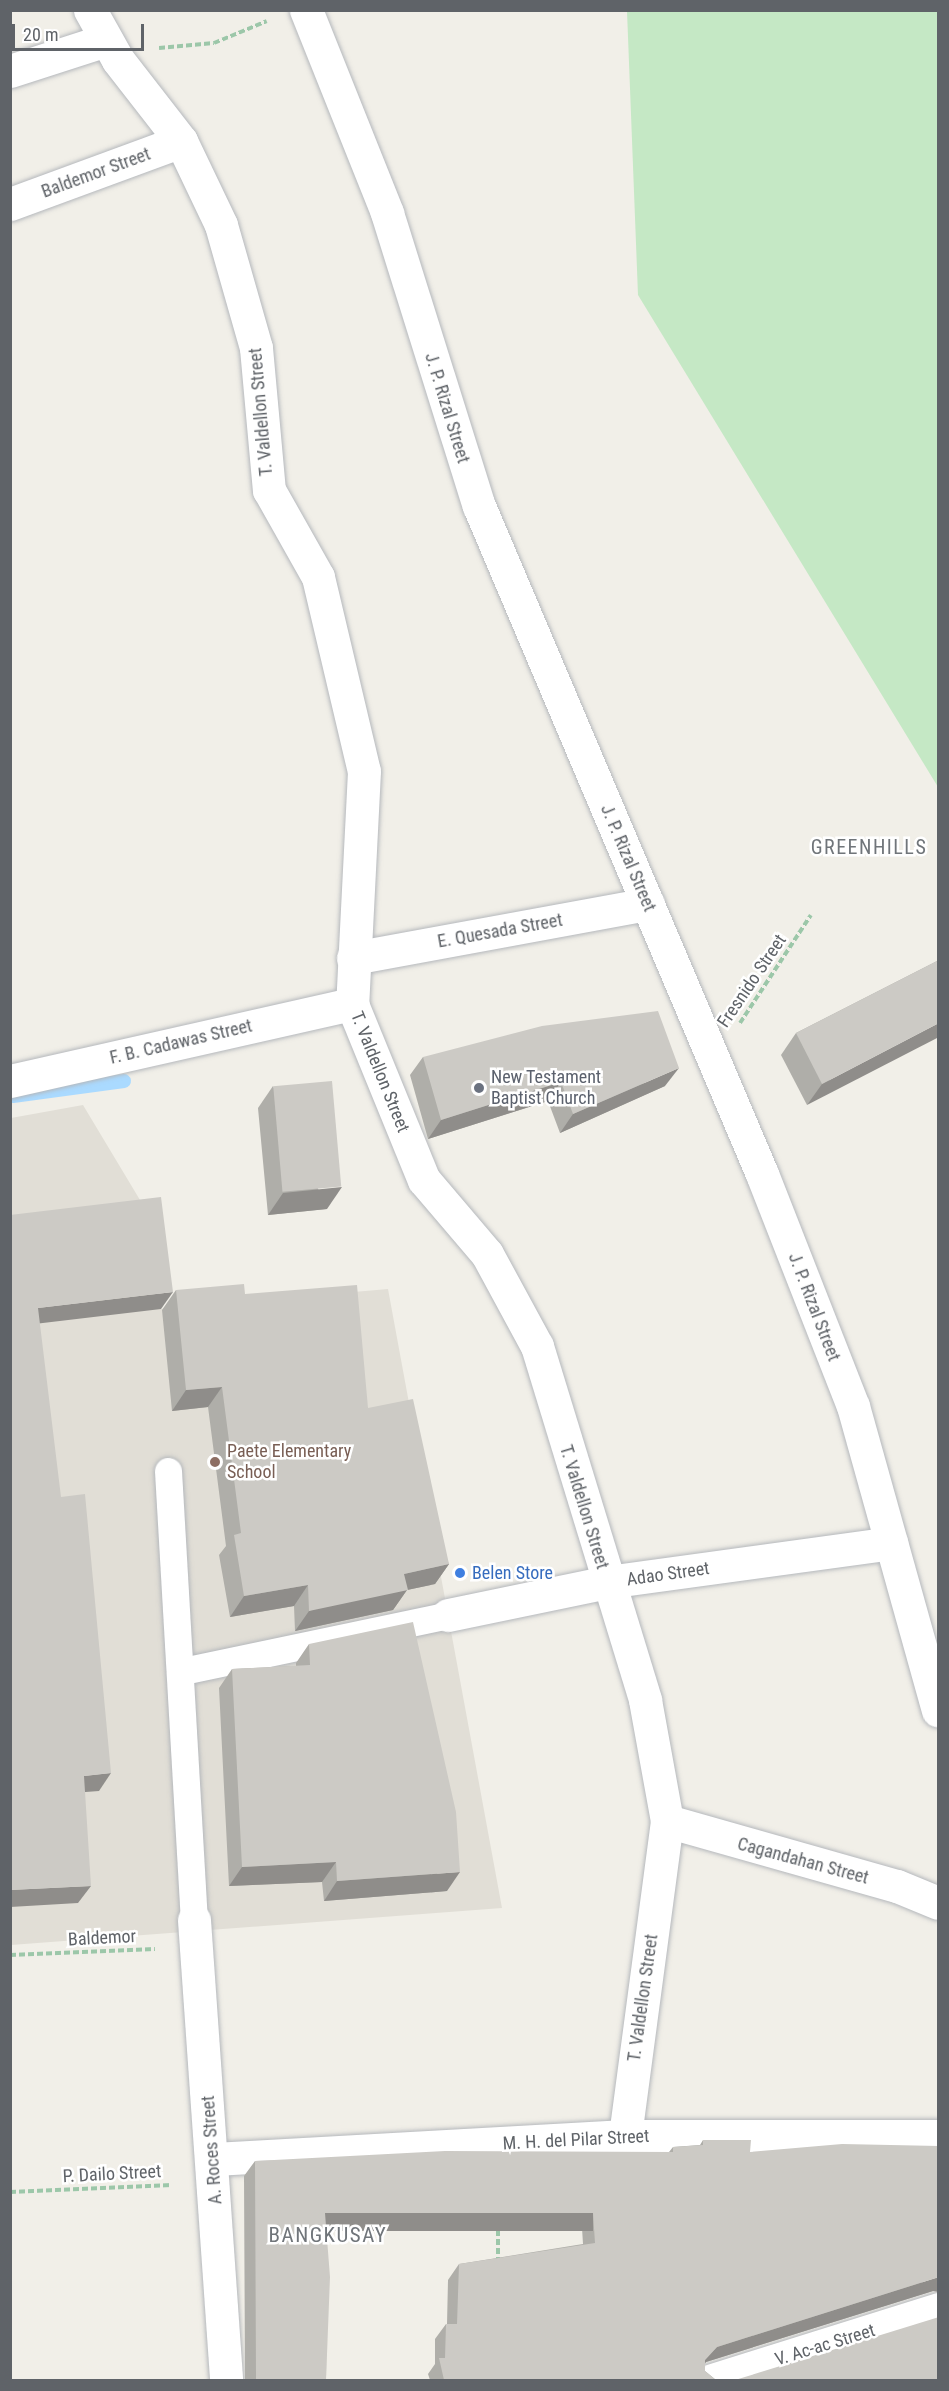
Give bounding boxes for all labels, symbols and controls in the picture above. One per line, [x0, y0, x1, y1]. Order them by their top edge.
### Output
scale bar [15, 12, 147, 50]
text: 20 m [23, 24, 58, 45]
street label: Baldemor Street [39, 143, 153, 203]
street label: T. Valdellon Street [245, 347, 277, 477]
street label: J. P. Rizal Street [420, 350, 474, 466]
street label: J. P. Rizal Street [596, 801, 660, 915]
district label: GREENHILLS [811, 835, 927, 859]
street label: E. Quesada Street [436, 909, 564, 953]
street label: Fresnido Street [713, 930, 791, 1032]
street label: T. Valdellon Street [346, 1008, 414, 1136]
street label: F. B. Cadawas Street [108, 1015, 254, 1069]
place label: New Testament Baptist Church [491, 1067, 602, 1110]
marker: New Testament Baptist Church [472, 1081, 486, 1095]
street label: J. P. Rizal Street [783, 1250, 845, 1364]
place label: Paete Elementary School [227, 1441, 351, 1484]
street label: T. Valdellon Street [555, 1442, 613, 1572]
marker: Paete Elementary School [208, 1455, 222, 1469]
street label: Adao Street [625, 1558, 711, 1590]
place label: Belen Store [472, 1562, 553, 1584]
marker: Belen Store [453, 1566, 467, 1580]
street label: Cagandahan Street [735, 1833, 871, 1889]
street label: Baldemor [67, 1925, 137, 1951]
street label: T. Valdellon Street [623, 1933, 663, 2063]
street label: A. Roces Street [197, 2095, 227, 2205]
street label: M. H. del Pilar Street [502, 2125, 650, 2155]
street label: P. Dailo Street [62, 2161, 162, 2187]
district label: BANGKUSAY [269, 2222, 387, 2248]
street label: V. Ac-ac Street [772, 2320, 878, 2370]

